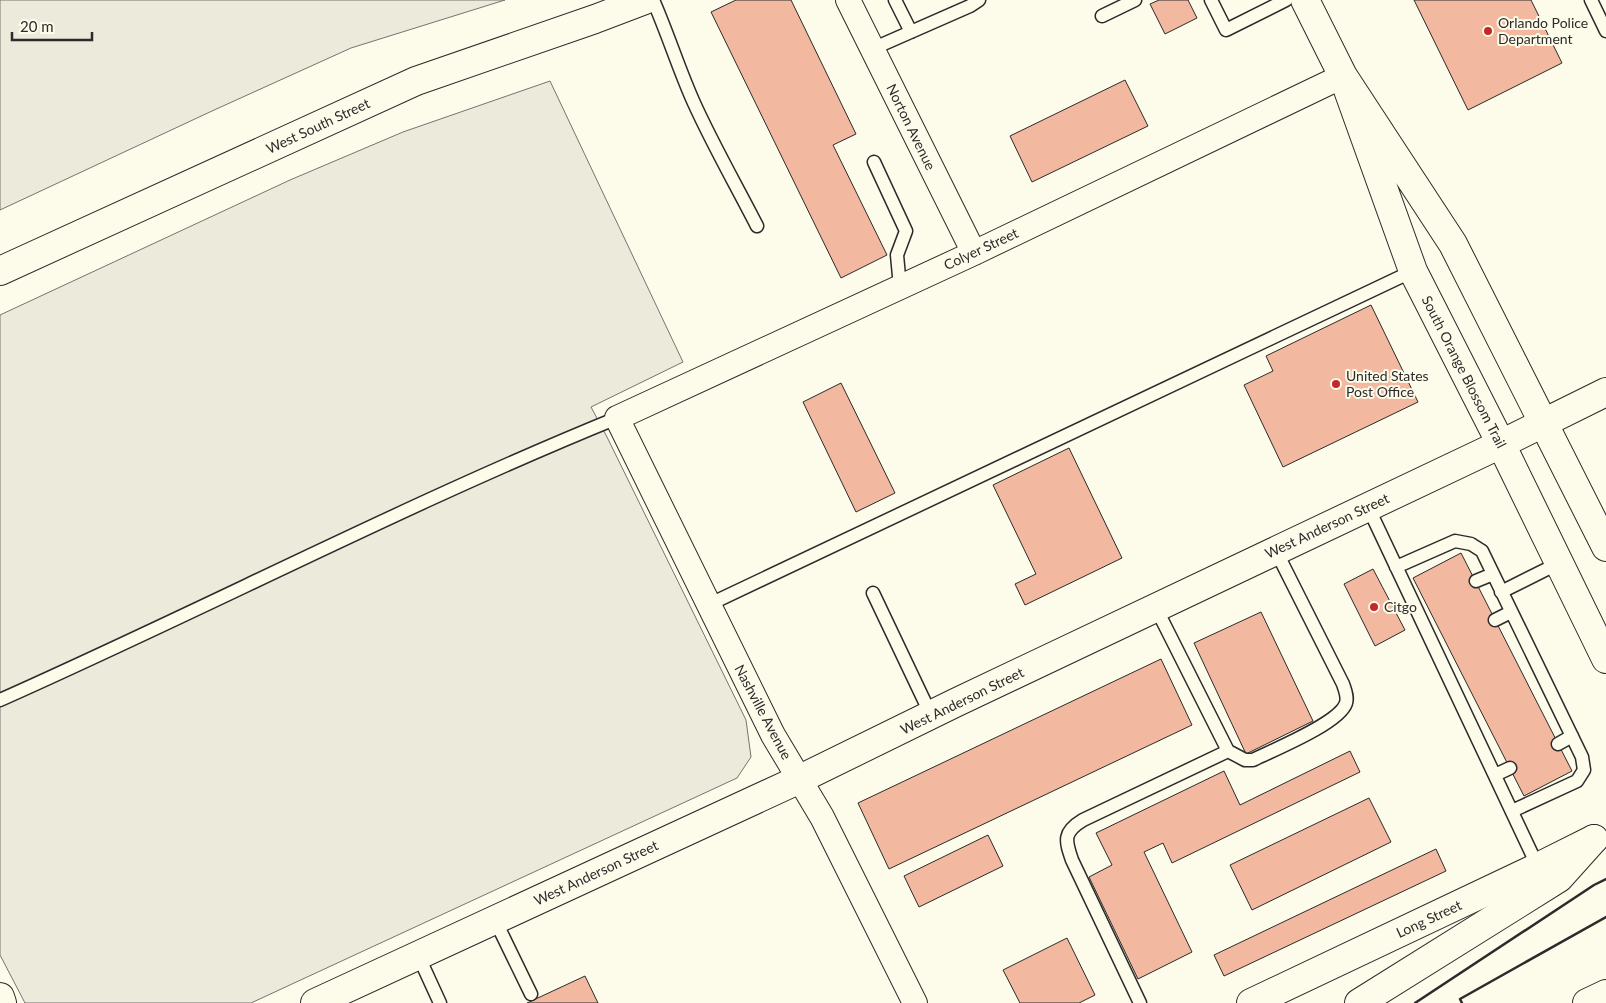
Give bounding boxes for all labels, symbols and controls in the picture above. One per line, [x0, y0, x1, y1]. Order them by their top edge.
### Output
scale bar [12, 10, 92, 42]
place label: Orlando Police Department [1498, 14, 1588, 47]
text: 20 m [20, 17, 54, 35]
marker: Orlando Police Department [1482, 25, 1494, 37]
street label: Norton Avenue [883, 81, 940, 173]
street label: West South Street [263, 94, 372, 157]
street label: Colyer Street [941, 224, 1021, 273]
street label: South Orange Blossom Trail [1419, 293, 1510, 451]
place label: United States Post Office [1346, 367, 1429, 400]
marker: United States Post Office [1330, 378, 1342, 390]
street label: West Anderson Street [1262, 489, 1392, 562]
place label: Citgo [1384, 598, 1417, 615]
marker: Citgo [1368, 601, 1380, 613]
street label: Nashville Avenue [731, 661, 796, 762]
street label: West Anderson Street [897, 663, 1026, 738]
street label: West Anderson Street [531, 836, 661, 909]
street label: Long Street [1393, 896, 1464, 941]

